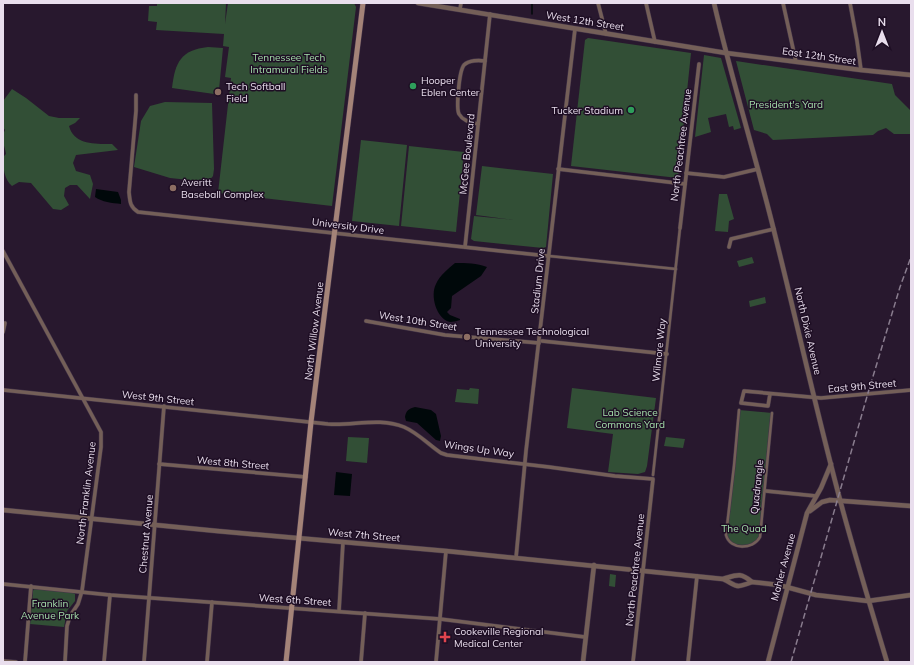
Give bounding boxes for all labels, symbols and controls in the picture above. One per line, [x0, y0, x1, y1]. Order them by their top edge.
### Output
street label: West 12th Street [545, 8, 625, 34]
north arrow [862, 12, 902, 52]
text: N [878, 15, 886, 29]
street label: East 12th Street [781, 44, 857, 68]
park label: Tennessee Tech Intramural Fields [250, 51, 328, 76]
place label: Hooper Eblen Center [421, 74, 480, 99]
place label: Tech Softball Field [226, 80, 285, 105]
marker: Hooper Eblen Center [408, 81, 418, 91]
marker: Tech Softball Field [213, 87, 223, 97]
street label: North Peachtree Avenue [668, 88, 694, 202]
park label: President's Yard [749, 98, 823, 111]
place label: Tucker Stadium [552, 104, 623, 117]
marker: Tucker Stadium [626, 105, 636, 115]
street label: McGee Boulevard [456, 113, 478, 195]
place label: Averitt Baseball Complex [181, 176, 264, 201]
marker: Averitt Baseball Complex [168, 183, 178, 193]
street label: University Drive [311, 215, 385, 237]
street label: Stadium Drive [528, 248, 548, 314]
street label: North Willow Avenue [302, 281, 326, 381]
street label: North Dixie Avenue [792, 286, 824, 376]
street label: West 10th Street [378, 308, 458, 334]
street label: Wilmore Way [649, 317, 669, 382]
place label: Tennessee Technological University [475, 325, 589, 350]
marker: Tennessee Technological University [462, 332, 472, 342]
street label: East 9th Street [827, 376, 897, 395]
street label: West 9th Street [121, 388, 195, 408]
park label: Lab Science Commons Yard [595, 406, 665, 431]
street label: Wings Up Way [443, 438, 516, 460]
street label: North Franklin Avenue [73, 441, 99, 545]
street label: West 8th Street [196, 453, 270, 473]
street label: Quadrangle [748, 459, 766, 515]
street label: Chestnut Avenue [136, 494, 156, 574]
street label: North Peachtree Avenue [623, 513, 647, 627]
park label: The Quad [721, 522, 767, 535]
street label: West 7th Street [327, 525, 401, 545]
street label: Mahler Avenue [768, 532, 798, 602]
street label: West 6th Street [258, 591, 332, 609]
park label: Franklin Avenue Park [21, 597, 80, 622]
place label: Cookeville Regional Medical Center [454, 625, 543, 650]
marker: Cookeville Regional Medical Center [439, 631, 451, 643]

